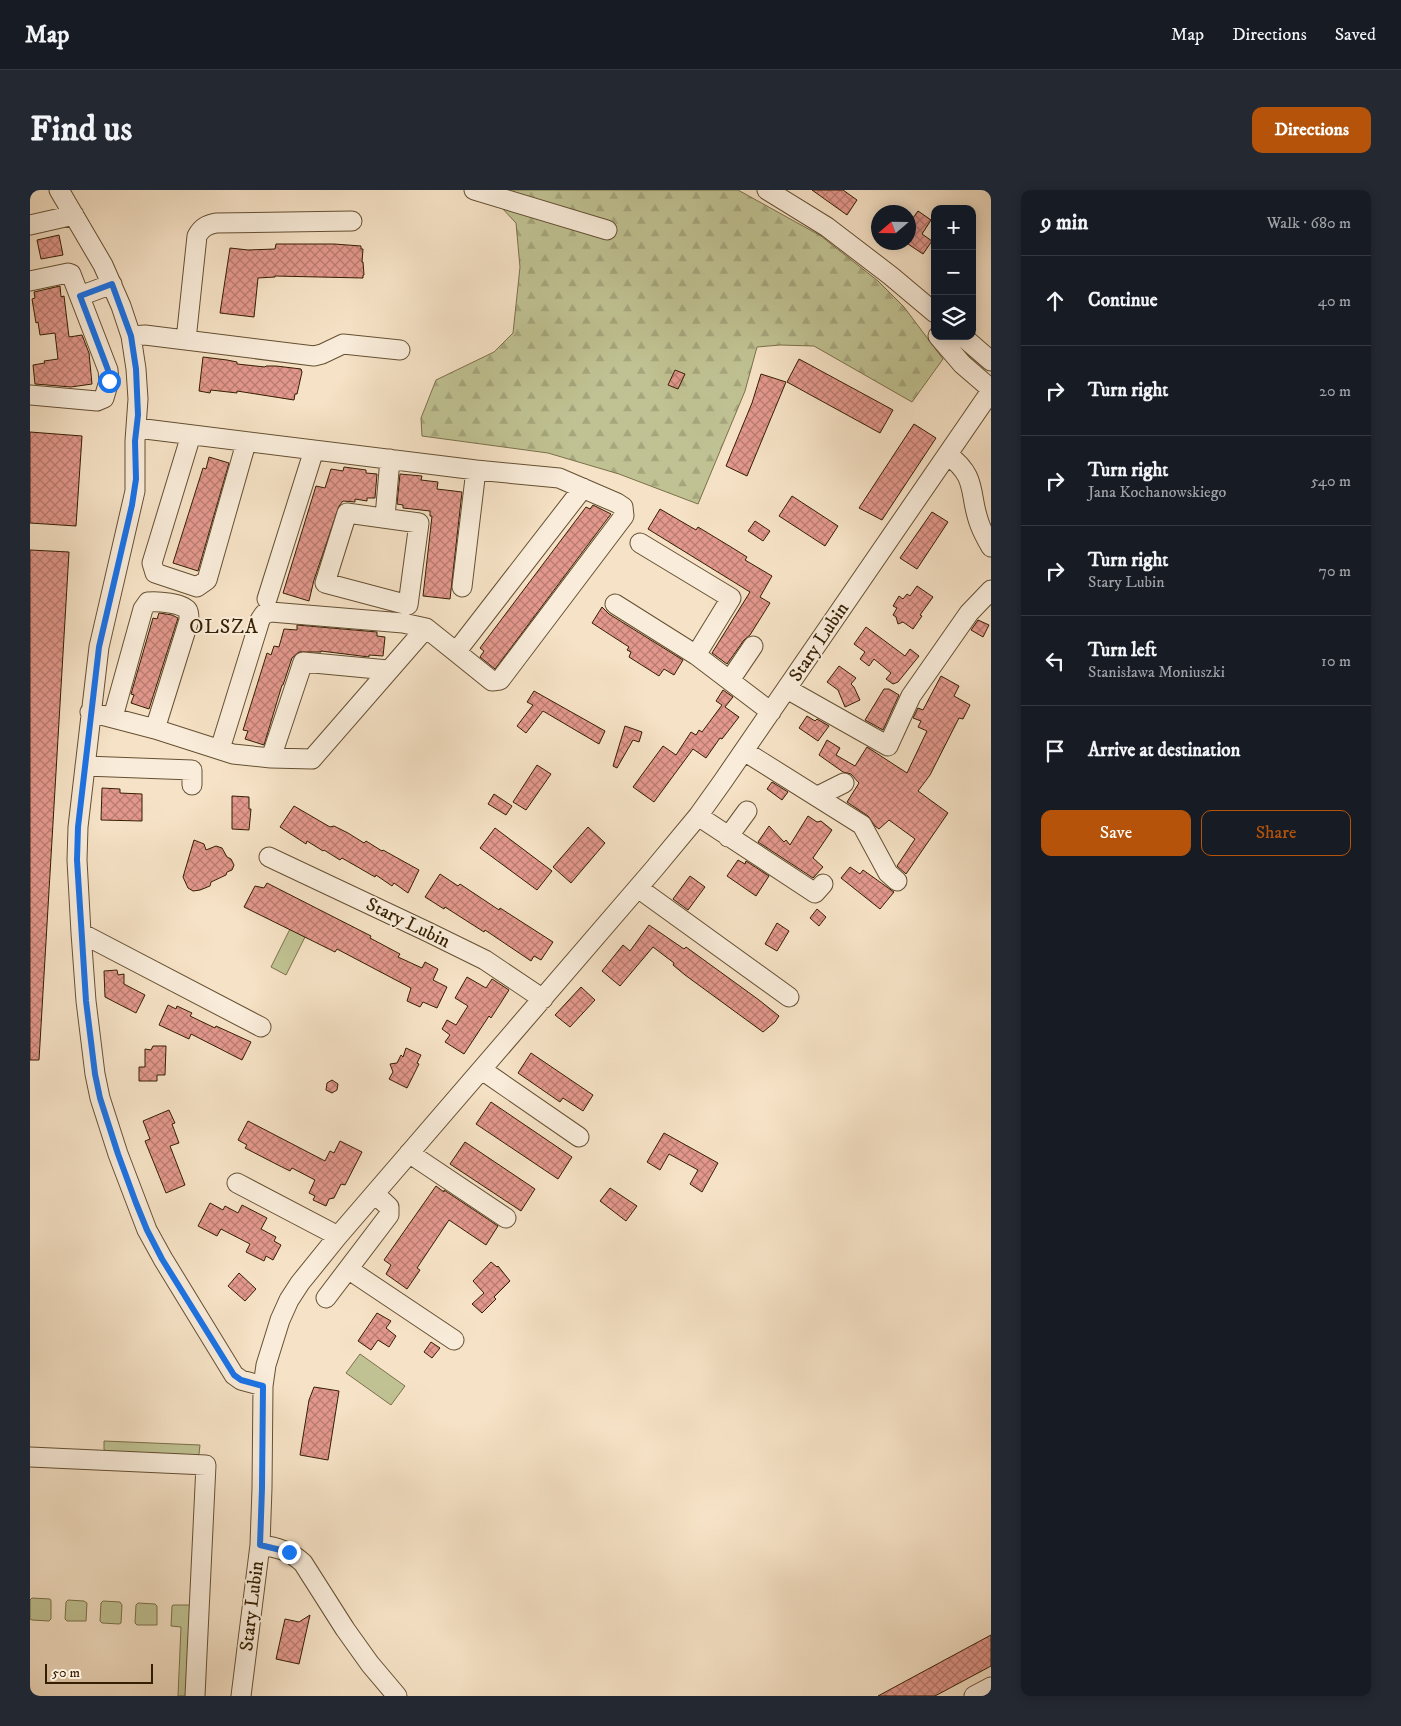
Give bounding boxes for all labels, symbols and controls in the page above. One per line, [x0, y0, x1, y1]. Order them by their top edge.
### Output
text: Map [25, 20, 69, 50]
text: Map [1171, 24, 1204, 46]
text: Directions [1232, 24, 1307, 46]
text: Saved [1335, 24, 1376, 46]
button: Directions [1252, 107, 1371, 153]
text: Find us [30, 108, 132, 152]
north arrow [871, 205, 916, 250]
map controls [931, 205, 976, 340]
button: + [931, 205, 976, 250]
text: 9 min [1041, 210, 1088, 236]
text: Walk · 680 m [1267, 213, 1351, 233]
button: − [931, 250, 976, 295]
icon: ahead [1041, 287, 1069, 315]
text: Continue [1088, 289, 1158, 312]
text: 40 m [1318, 291, 1351, 311]
button: layers [931, 295, 976, 340]
route start [98, 370, 121, 393]
icon: right [1041, 377, 1069, 405]
text: Turn right [1088, 379, 1168, 402]
text: 20 m [1319, 381, 1351, 401]
text: Turn right [1088, 459, 1168, 482]
icon: right [1041, 467, 1069, 495]
text: 540 m [1311, 471, 1351, 491]
text: Jana Kochanowskiego [1088, 482, 1226, 502]
text: Turn right [1088, 549, 1168, 572]
icon: right [1041, 557, 1069, 585]
text: 70 m [1319, 561, 1351, 581]
text: Stary Lubin [1088, 572, 1165, 592]
street label: Stary Lubin [784, 598, 854, 686]
district label: OLSZA [189, 615, 259, 640]
text: Turn left [1088, 639, 1157, 662]
icon: left [1041, 647, 1069, 675]
text: 10 m [1321, 651, 1351, 671]
text: Stanisława Moniuszki [1088, 662, 1225, 682]
icon: arrive [1041, 737, 1069, 765]
text: Arrive at destination [1088, 739, 1240, 762]
button: Save [1041, 810, 1191, 856]
button: Share [1201, 810, 1351, 856]
street label: Stary Lubin [362, 893, 454, 953]
route end [278, 1541, 301, 1564]
street label: Stary Lubin [235, 1559, 269, 1653]
scale bar [45, 1661, 152, 1684]
text: 50 m [52, 1664, 80, 1682]

